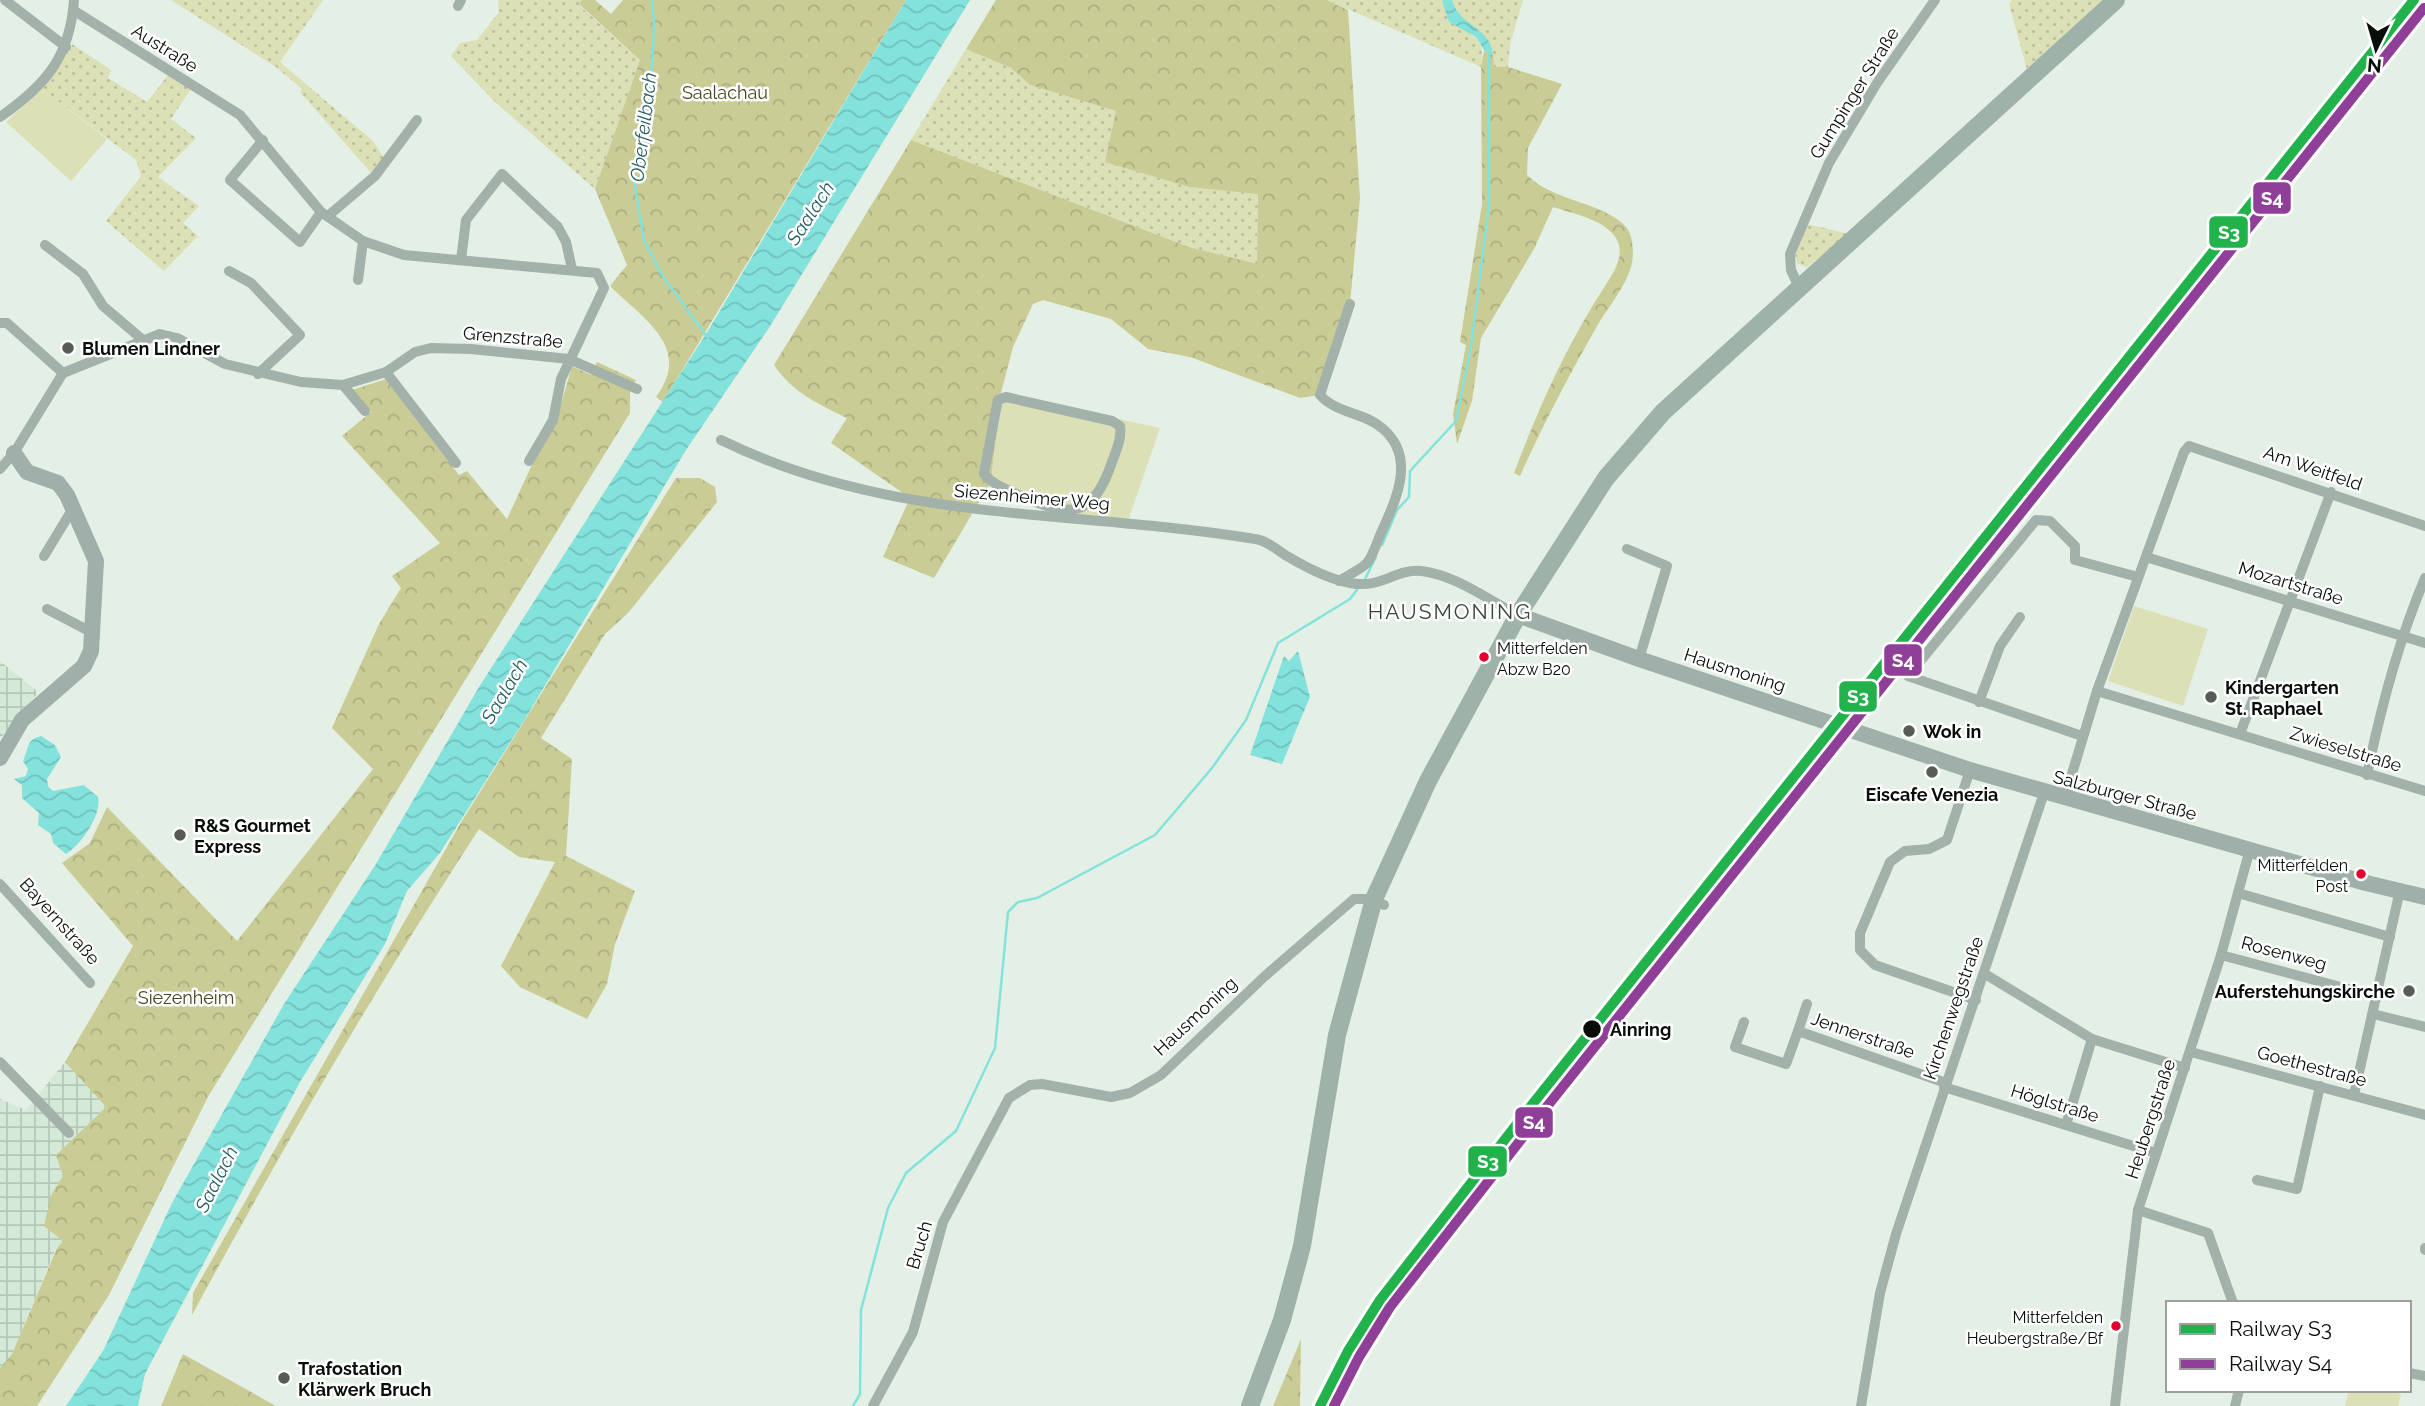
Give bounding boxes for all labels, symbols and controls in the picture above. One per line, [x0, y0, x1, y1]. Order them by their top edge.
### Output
north arrow [2341, 14, 2411, 84]
street label: Austraße [128, 19, 202, 77]
street label: Gumpinger Straße [1805, 23, 1903, 163]
text: N [2366, 54, 2383, 78]
water label: Oberfeilbach [625, 71, 661, 183]
park label: Saalachau [682, 82, 768, 103]
water label: Saalach [781, 177, 839, 250]
line badge: S4 [2252, 181, 2292, 215]
text: S4 [2261, 187, 2283, 209]
line badge: S3 [2208, 215, 2249, 249]
text: S3 [2218, 221, 2240, 243]
street label: Grenzstraße [462, 322, 564, 352]
place label: Blumen Lindner [82, 338, 220, 359]
marker: Blumen Lindner [60, 340, 76, 356]
street label: Am Weitfeld [2261, 441, 2365, 495]
street label: Siezenheimer Weg [953, 480, 1111, 514]
street label: Mozartstraße [2236, 557, 2346, 609]
district label: HAUSMONING [1368, 599, 1532, 624]
place label: Mitterfelden Abzw B20 [1497, 639, 1588, 679]
line badge: S4 [1883, 643, 1923, 677]
street label: Hausmoning [1681, 644, 1789, 696]
text: S4 [1892, 649, 1914, 671]
marker: Mitterfelden Abzw B20 [1477, 650, 1491, 664]
water label: Saalach [476, 655, 532, 728]
place label: Kindergarten St. Raphael [2225, 677, 2339, 719]
line badge: S3 [1838, 680, 1878, 713]
text: S3 [1847, 685, 1869, 707]
marker: Kindergarten St. Raphael [2203, 689, 2219, 705]
place label: Wok in [1923, 721, 1981, 742]
street label: Zwieselstraße [2288, 722, 2405, 776]
marker: Wok in [1901, 723, 1917, 739]
marker: Eiscafe Venezia [1924, 764, 1940, 780]
street label: Salzburger Straße [2051, 766, 2200, 824]
place label: Eiscafe Venezia [1866, 784, 1998, 805]
place label: R&S Gourmet Express [194, 815, 311, 857]
marker: R&S Gourmet Express [172, 827, 188, 843]
place label: Mitterfelden Post [2257, 856, 2349, 896]
marker: Mitterfelden Post [2354, 867, 2368, 881]
street label: Bayernstraße [16, 873, 105, 969]
street label: Rosenweg [2239, 932, 2329, 974]
street label: Kirchenwegstraße [1919, 933, 1987, 1082]
street label: Hausmoning [1149, 972, 1241, 1060]
place label: Auferstehungskirche [2215, 981, 2395, 1002]
marker: Auferstehungskirche [2401, 983, 2417, 999]
park label: Siezenheim [138, 987, 234, 1008]
street label: Jennerstraße [1808, 1007, 1918, 1063]
marker: Ainring [1581, 1018, 1603, 1040]
place label: Ainring [1610, 1019, 1671, 1040]
street label: Goethestraße [2255, 1041, 2369, 1091]
street label: Heubergstraße [2121, 1056, 2179, 1181]
street label: Höglstraße [2008, 1080, 2102, 1126]
line badge: S4 [1514, 1106, 1554, 1139]
text: S4 [1523, 1111, 1545, 1133]
water label: Saalach [190, 1142, 242, 1216]
line badge: S3 [1467, 1145, 1508, 1178]
text: S3 [1477, 1150, 1499, 1172]
street label: Bruch [902, 1218, 936, 1272]
legend [2166, 1301, 2411, 1392]
place label: Mitterfelden Heubergstraße/Bf [1967, 1308, 2104, 1348]
text: Railway S3 [2229, 1316, 2332, 1341]
marker: Mitterfelden Heubergstraße/Bf [2109, 1319, 2123, 1333]
text: Railway S4 [2229, 1351, 2332, 1376]
place label: Trafostation Klärwerk Bruch [298, 1358, 431, 1400]
marker: Trafostation Klärwerk Bruch [276, 1370, 292, 1386]

